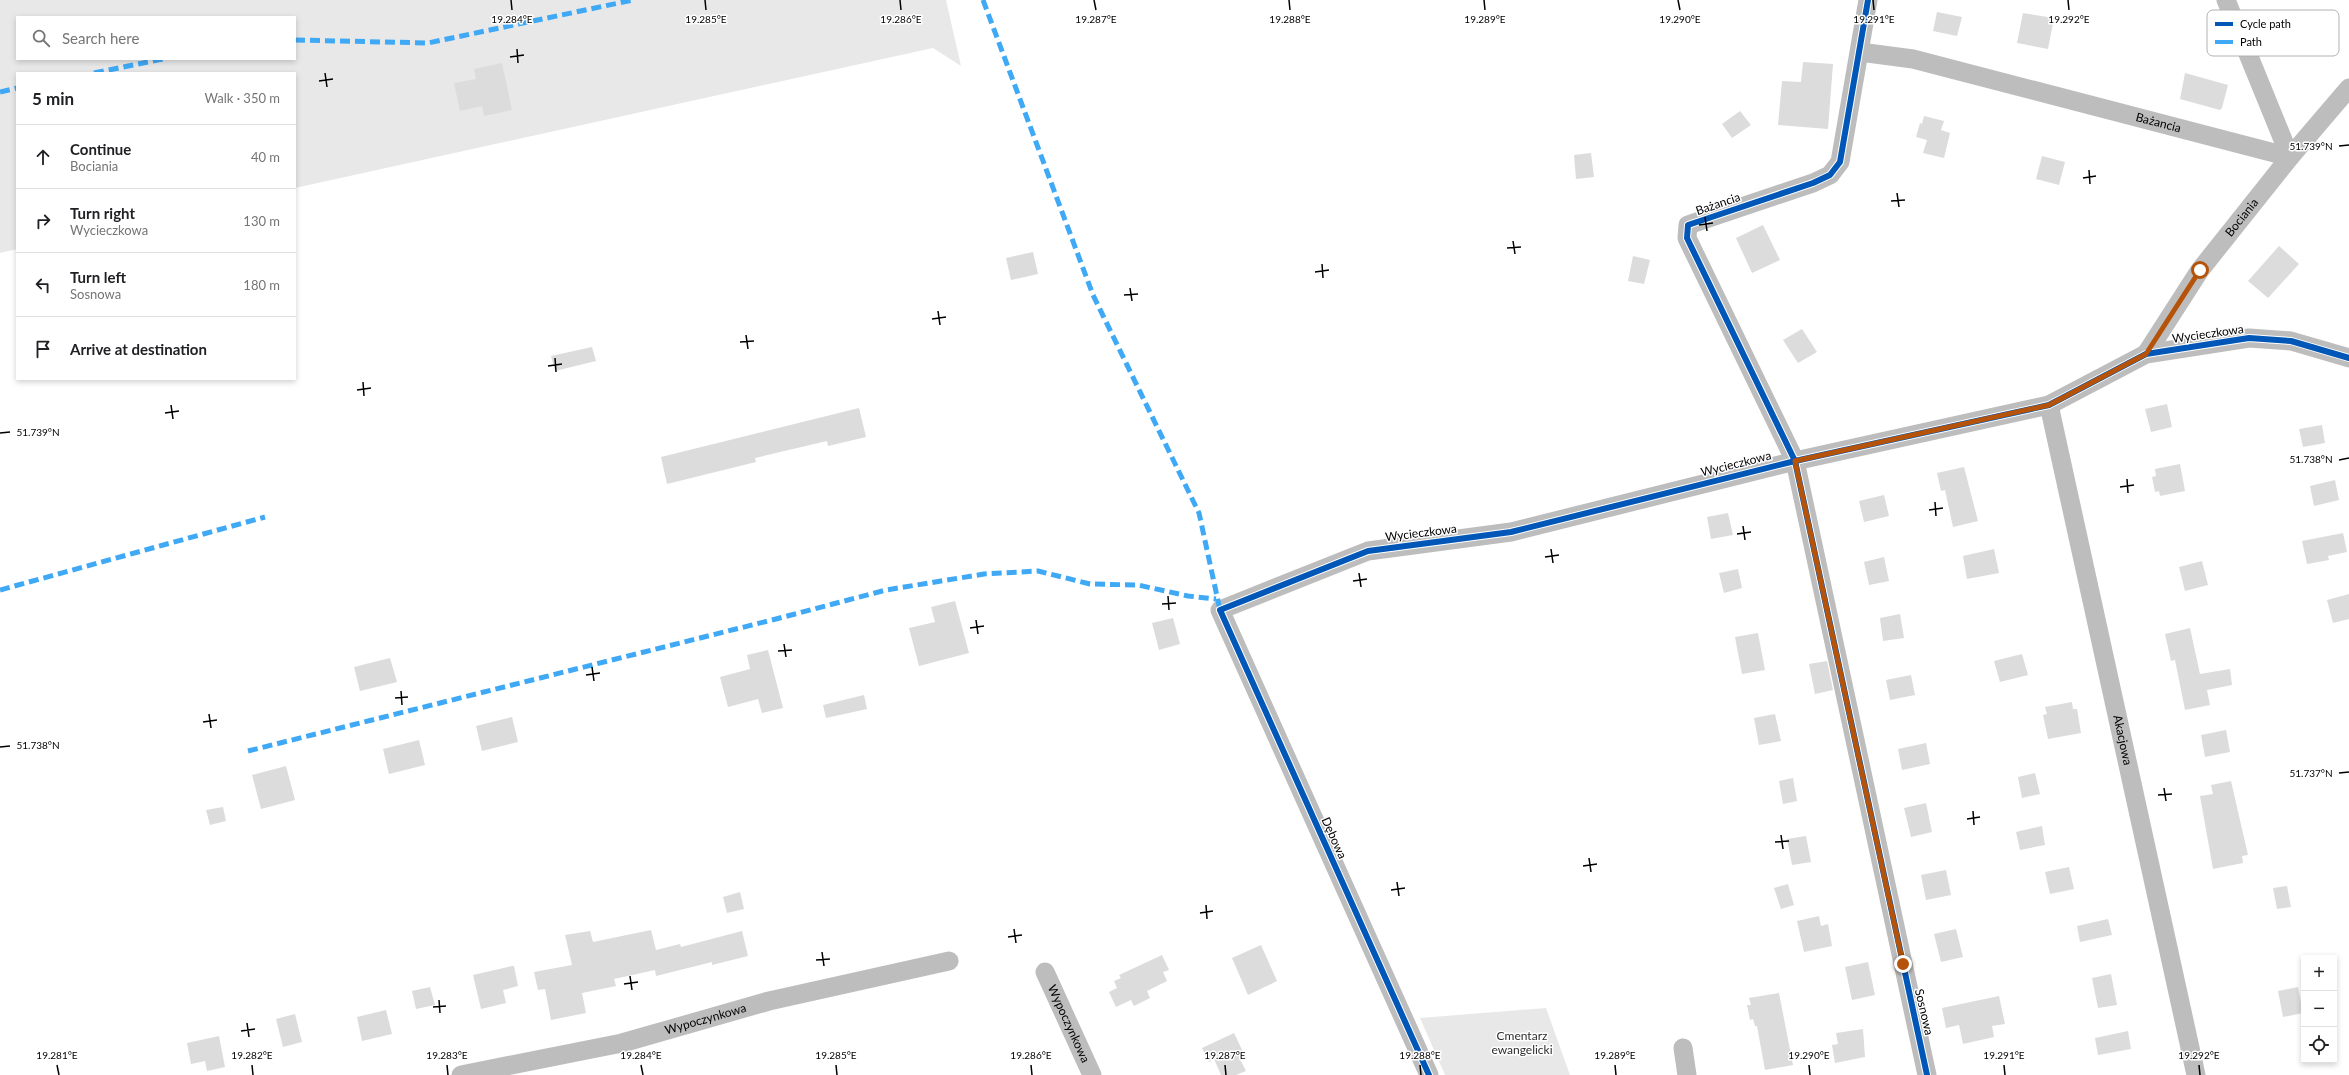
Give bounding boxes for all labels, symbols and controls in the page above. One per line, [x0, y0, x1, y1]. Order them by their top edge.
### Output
legend [2207, 10, 2339, 56]
text: 19.284°E [491, 13, 533, 25]
text: 19.285°E [685, 13, 727, 25]
text: 19.286°E [880, 13, 922, 25]
text: 19.287°E [1075, 13, 1117, 25]
text: 19.288°E [1269, 13, 1311, 25]
text: 19.289°E [1464, 13, 1506, 25]
text: 19.290°E [1659, 13, 1701, 25]
text: 19.291°E [1853, 13, 1895, 25]
text: 19.292°E [2048, 13, 2090, 25]
search box [16, 16, 296, 60]
text: Cycle path [2240, 17, 2291, 30]
icon: search [30, 27, 52, 49]
text: Search here [62, 29, 139, 47]
text: Path [2240, 35, 2262, 48]
text: 5 min [32, 88, 74, 109]
text: Walk · 350 m [204, 90, 280, 106]
street label: Bażancia [2134, 109, 2183, 135]
text: Continue [70, 140, 131, 158]
text: 51.739°N [2289, 140, 2333, 152]
icon: ahead [32, 146, 54, 168]
text: 40 m [251, 149, 280, 165]
text: Bociania [70, 158, 118, 174]
street label: Bażancia [1694, 189, 1742, 218]
street label: Bociania [2222, 195, 2261, 239]
text: Turn right [70, 204, 135, 222]
icon: right [32, 210, 54, 232]
text: 130 m [243, 213, 280, 229]
text: Wycieczkowa [70, 222, 148, 238]
route start [2191, 261, 2209, 279]
text: Turn left [70, 268, 126, 286]
icon: left [32, 274, 54, 296]
text: 180 m [243, 277, 280, 293]
text: Sosnowa [70, 286, 121, 302]
street label: Wycieczkowa [2171, 321, 2245, 346]
icon: arrive [32, 338, 54, 360]
text: Arrive at destination [70, 340, 207, 358]
text: 51.739°N [16, 426, 60, 438]
street label: Wycieczkowa [1699, 448, 1773, 480]
text: 51.738°N [2289, 453, 2333, 465]
street label: Wycieczkowa [1384, 521, 1458, 544]
street label: Akacjowa [2110, 713, 2136, 766]
text: 51.738°N [16, 739, 60, 751]
text: 51.737°N [2289, 767, 2333, 779]
street label: Dębowa [1319, 815, 1350, 861]
route end [1894, 955, 1912, 973]
map controls [2301, 955, 2337, 1063]
button: + [2301, 955, 2337, 991]
street label: Wypoczynkowa [1045, 982, 1093, 1065]
street label: Sosnowa [1912, 987, 1937, 1037]
button: − [2301, 991, 2337, 1027]
street label: Wypoczynkowa [663, 1000, 748, 1037]
button: locate [2301, 1027, 2337, 1063]
park label: Cmentarz ewangelicki [1491, 1028, 1553, 1057]
text: 19.281°E [36, 1049, 78, 1061]
text: 19.282°E [231, 1049, 273, 1061]
text: 19.283°E [426, 1049, 468, 1061]
text: 19.284°E [620, 1049, 662, 1061]
text: 19.285°E [815, 1049, 857, 1061]
text: 19.286°E [1010, 1049, 1052, 1061]
text: 19.287°E [1204, 1049, 1246, 1061]
text: 19.288°E [1399, 1049, 1441, 1061]
text: 19.289°E [1594, 1049, 1636, 1061]
text: 19.290°E [1788, 1049, 1830, 1061]
text: 19.291°E [1983, 1049, 2025, 1061]
text: 19.292°E [2178, 1049, 2220, 1061]

